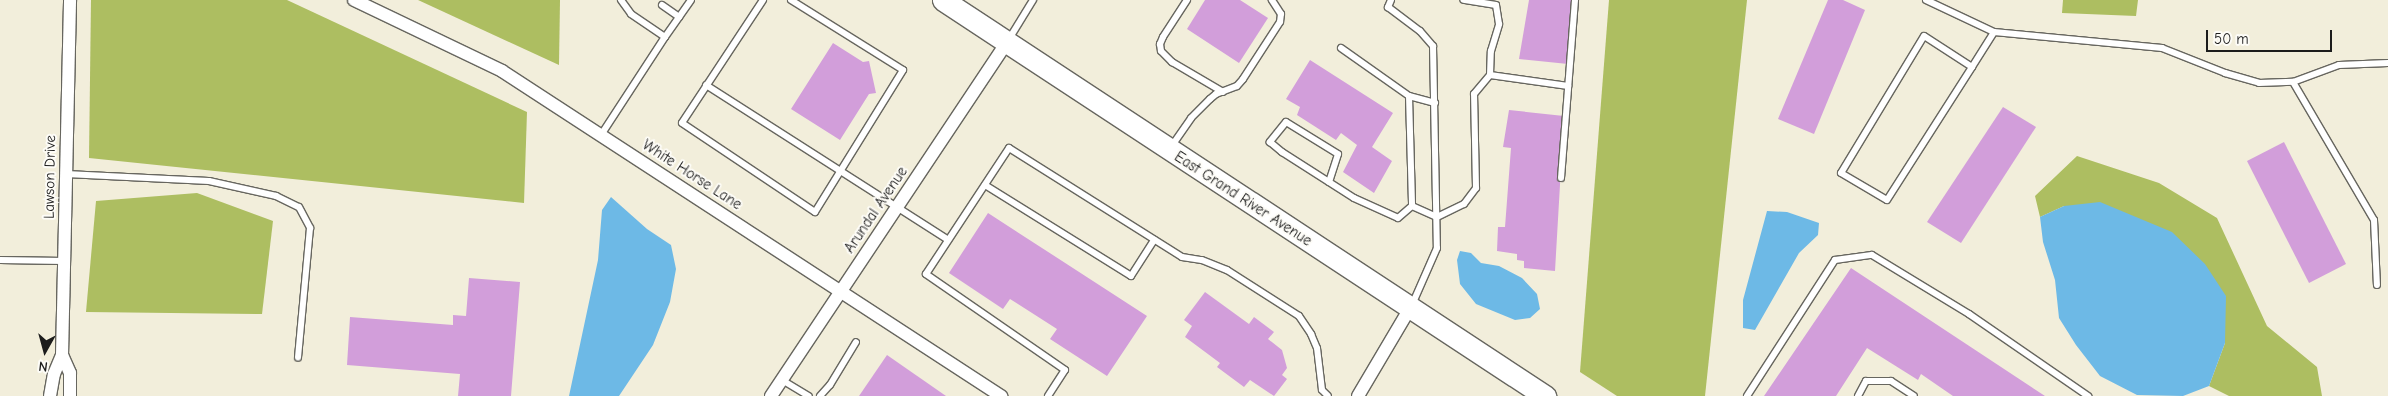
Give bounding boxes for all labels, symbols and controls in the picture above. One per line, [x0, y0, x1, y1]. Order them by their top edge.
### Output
scale bar [2208, 20, 2334, 52]
text: 50 m [2214, 30, 2249, 48]
street label: Lawson Drive [40, 135, 60, 219]
street label: White Horse Lane [639, 136, 745, 214]
street label: East Grand River Avenue [1171, 148, 1315, 250]
street label: Arundal Avenue [840, 163, 912, 257]
north arrow [20, 326, 70, 376]
text: N [38, 357, 49, 375]

